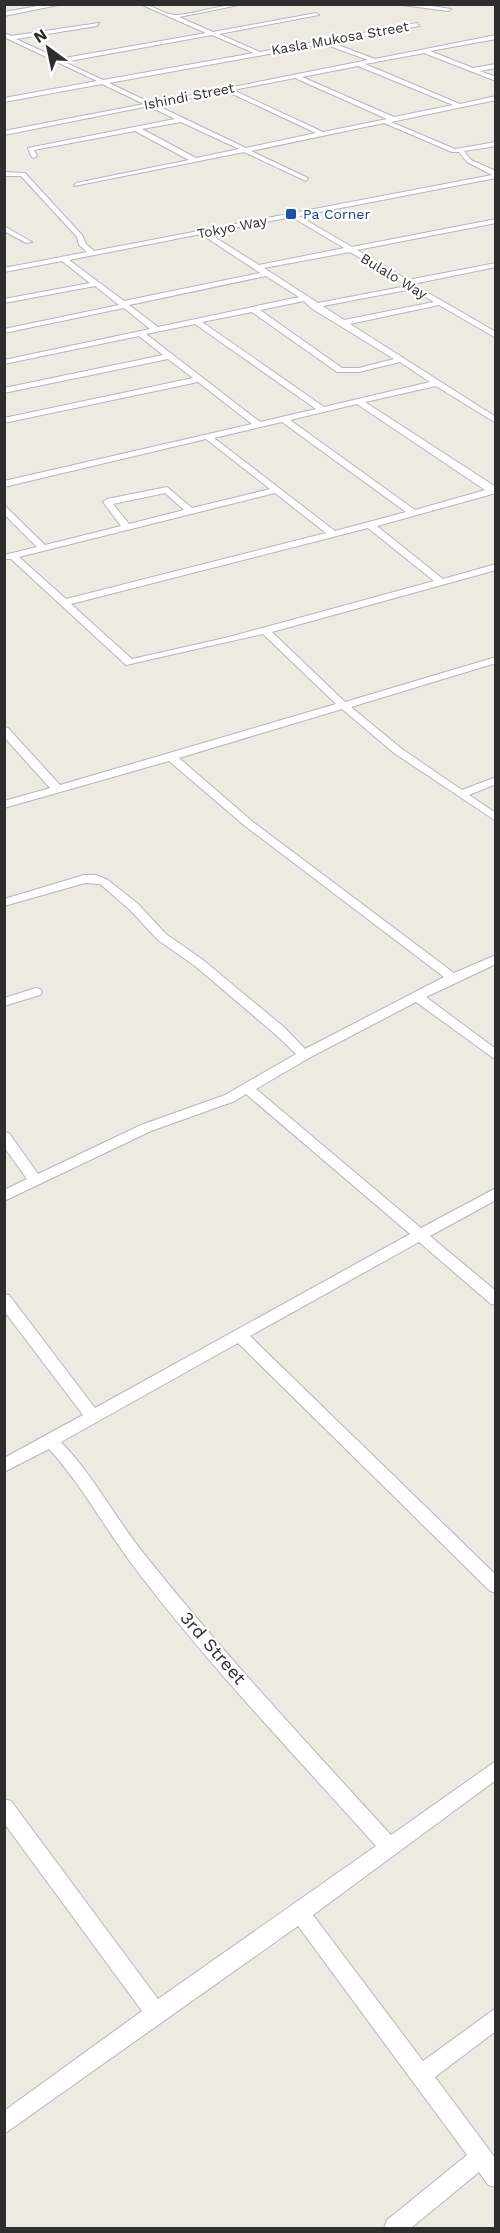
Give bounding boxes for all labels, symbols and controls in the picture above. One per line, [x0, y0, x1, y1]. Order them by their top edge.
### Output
north arrow [18, 18, 78, 78]
street label: Kasla Mukosa Street [270, 18, 410, 58]
text: N [30, 25, 50, 47]
street label: Ishindi Street [142, 79, 236, 113]
place label: Pa Corner [303, 206, 370, 222]
marker: Pa Corner [284, 207, 298, 221]
street label: Tokyo Way [196, 212, 269, 242]
street label: Bulalo Way [358, 250, 431, 303]
street label: 3rd Street [176, 1607, 251, 1689]

